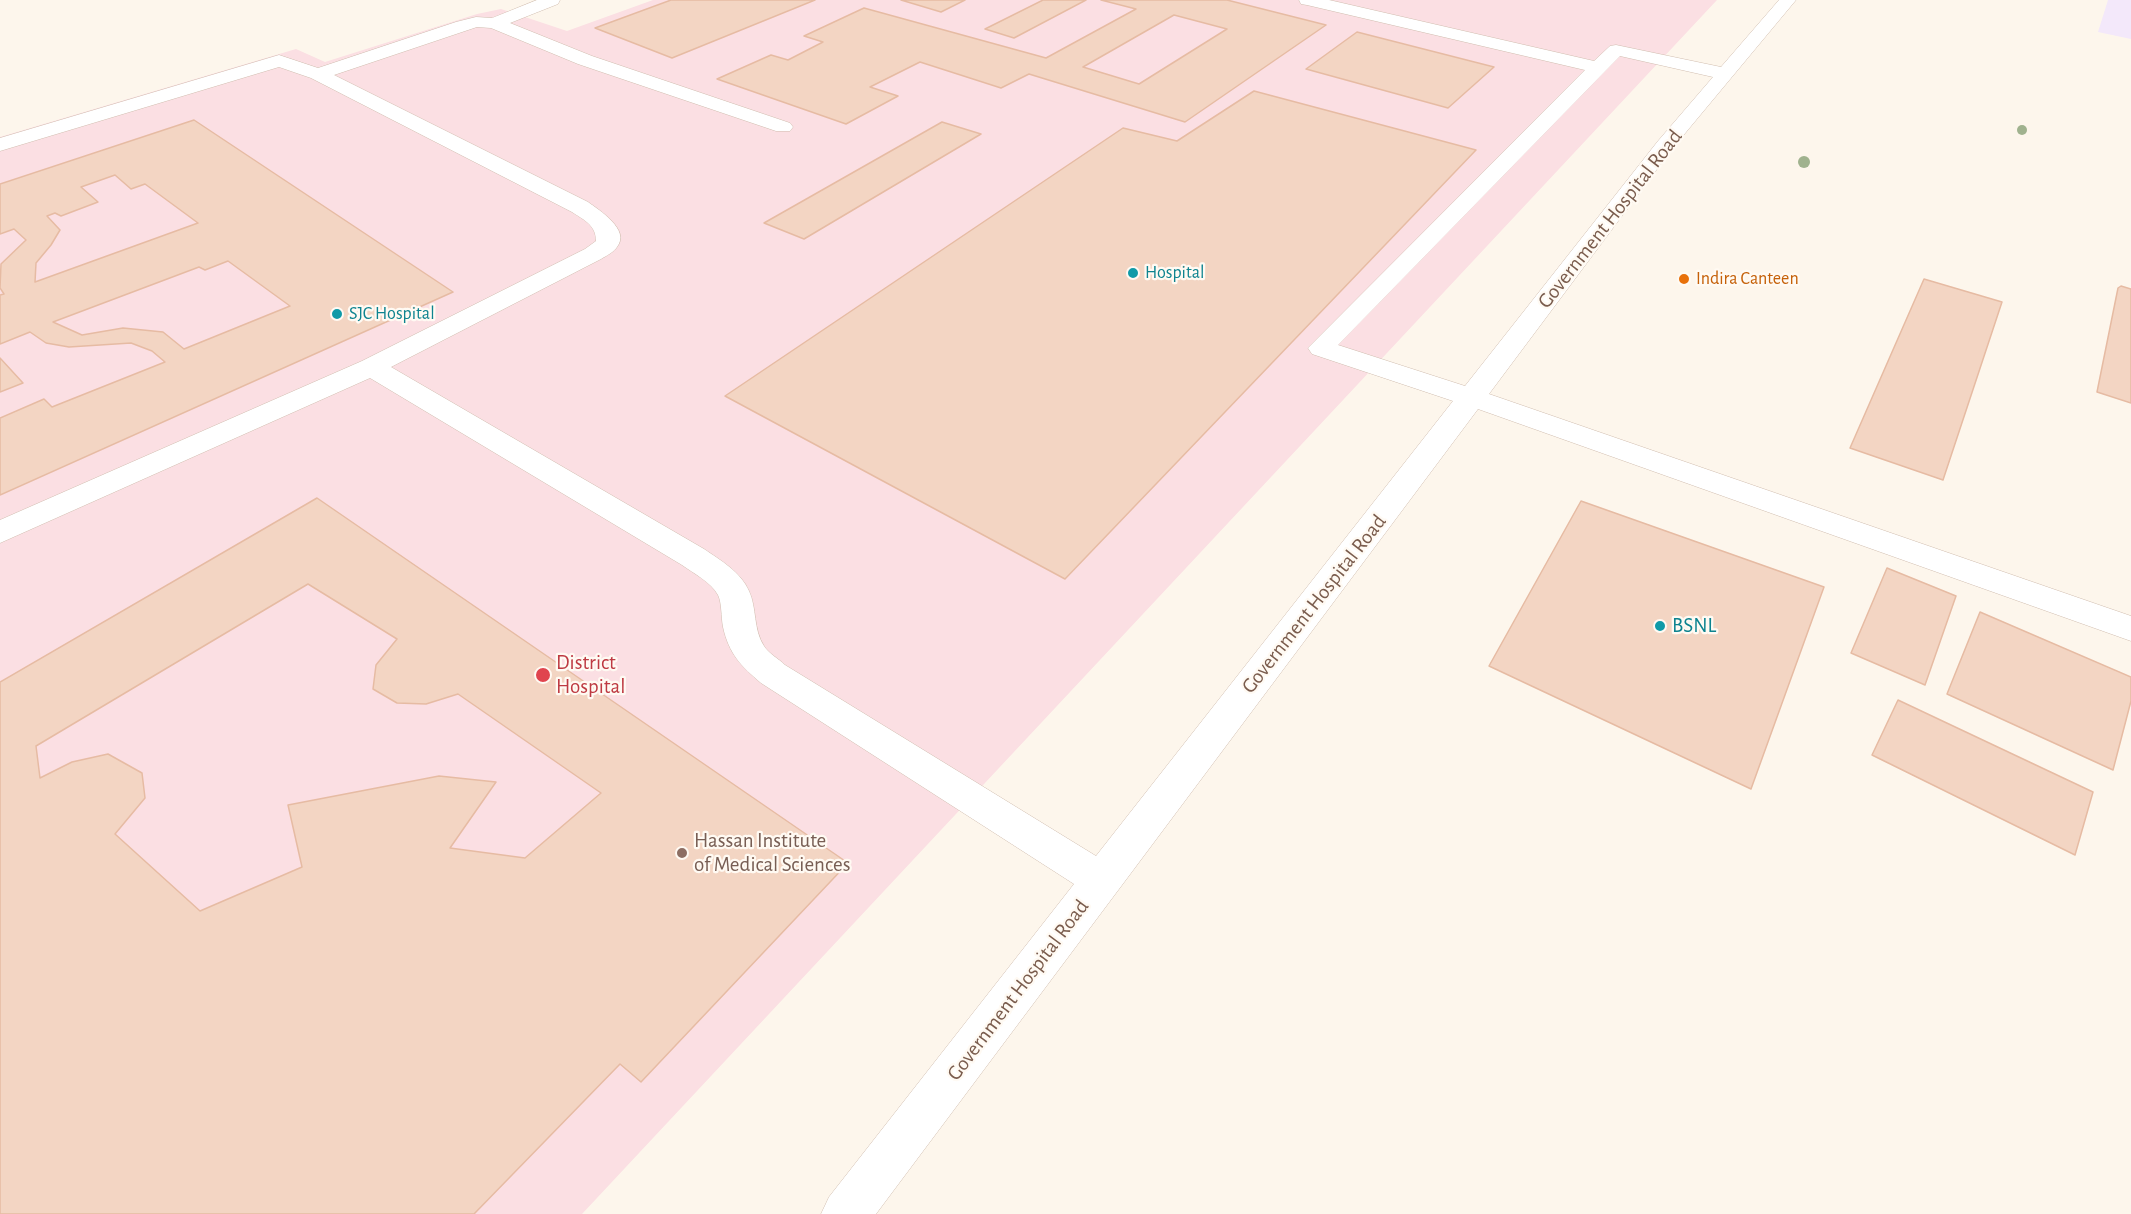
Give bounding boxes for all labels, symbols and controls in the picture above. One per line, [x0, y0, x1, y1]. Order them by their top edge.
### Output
street label: Government Hospital Road [1532, 125, 1688, 313]
place label: Hospital [1145, 262, 1204, 284]
marker: Hospital [1126, 266, 1140, 280]
place label: Indira Canteen [1696, 268, 1799, 290]
marker: Indira Canteen [1677, 272, 1691, 286]
place label: SJC Hospital [349, 303, 435, 325]
marker: SJC Hospital [330, 307, 344, 321]
street label: Government Hospital Road [1236, 510, 1392, 698]
place label: BSNL [1672, 613, 1716, 639]
marker: BSNL [1653, 619, 1667, 633]
place label: District Hospital [556, 650, 625, 700]
marker: District Hospital [534, 666, 552, 684]
place label: Hassan Institute of Medical Sciences [694, 828, 850, 878]
marker: Hassan Institute of Medical Sciences [675, 846, 689, 860]
street label: Government Hospital Road [942, 895, 1094, 1085]

